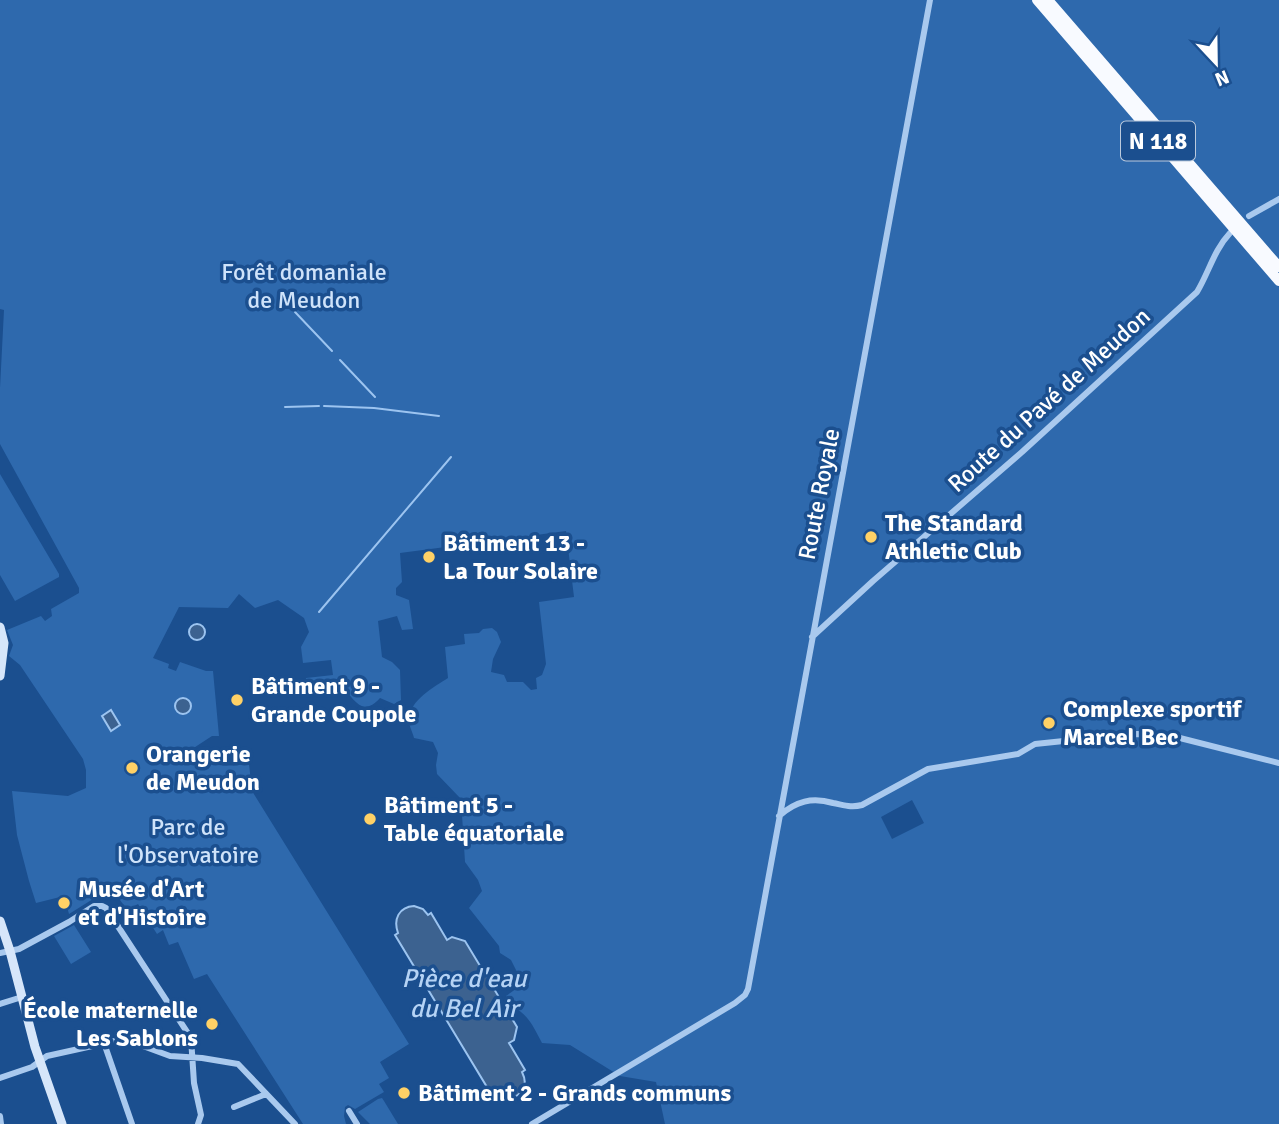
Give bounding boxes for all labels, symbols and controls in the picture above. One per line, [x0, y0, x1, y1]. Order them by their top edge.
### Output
north arrow [1181, 28, 1251, 98]
text: N [1211, 64, 1233, 91]
road number: N 118 [1121, 122, 1195, 160]
park label: Forêt domaniale de Meudon [221, 257, 387, 315]
street label: Route du Pavé de Meudon [942, 301, 1156, 499]
street label: Route Royale [792, 426, 846, 562]
place label: The Standard Athletic Club [885, 508, 1023, 566]
place label: Bâtiment 13 - La Tour Solaire [443, 528, 598, 586]
marker: The Standard Athletic Club [863, 529, 879, 545]
marker: Bâtiment 13 - La Tour Solaire [421, 549, 437, 565]
place label: Bâtiment 9 - Grande Coupole [251, 671, 416, 729]
marker: Bâtiment 9 - Grande Coupole [229, 692, 245, 708]
place label: Complexe sportif Marcel Bec [1063, 694, 1243, 752]
marker: Complexe sportif Marcel Bec [1041, 715, 1057, 731]
place label: Orangerie de Meudon [146, 739, 260, 797]
marker: Orangerie de Meudon [124, 760, 140, 776]
place label: Bâtiment 5 - Table équatoriale [384, 790, 564, 848]
marker: Bâtiment 5 - Table équatoriale [362, 811, 378, 827]
park label: Parc de l'Observatoire [117, 812, 259, 870]
place label: Musée d'Art et d'Histoire [78, 874, 207, 932]
marker: Musée d'Art et d'Histoire [56, 895, 72, 911]
water label: Pièce d'eau du Bel Air [401, 963, 528, 1025]
place label: École maternelle Les Sablons [23, 995, 198, 1053]
marker: École maternelle Les Sablons [204, 1016, 220, 1032]
place label: Bâtiment 2 - Grands communs [418, 1078, 731, 1108]
marker: Bâtiment 2 - Grands communs [396, 1085, 412, 1101]

